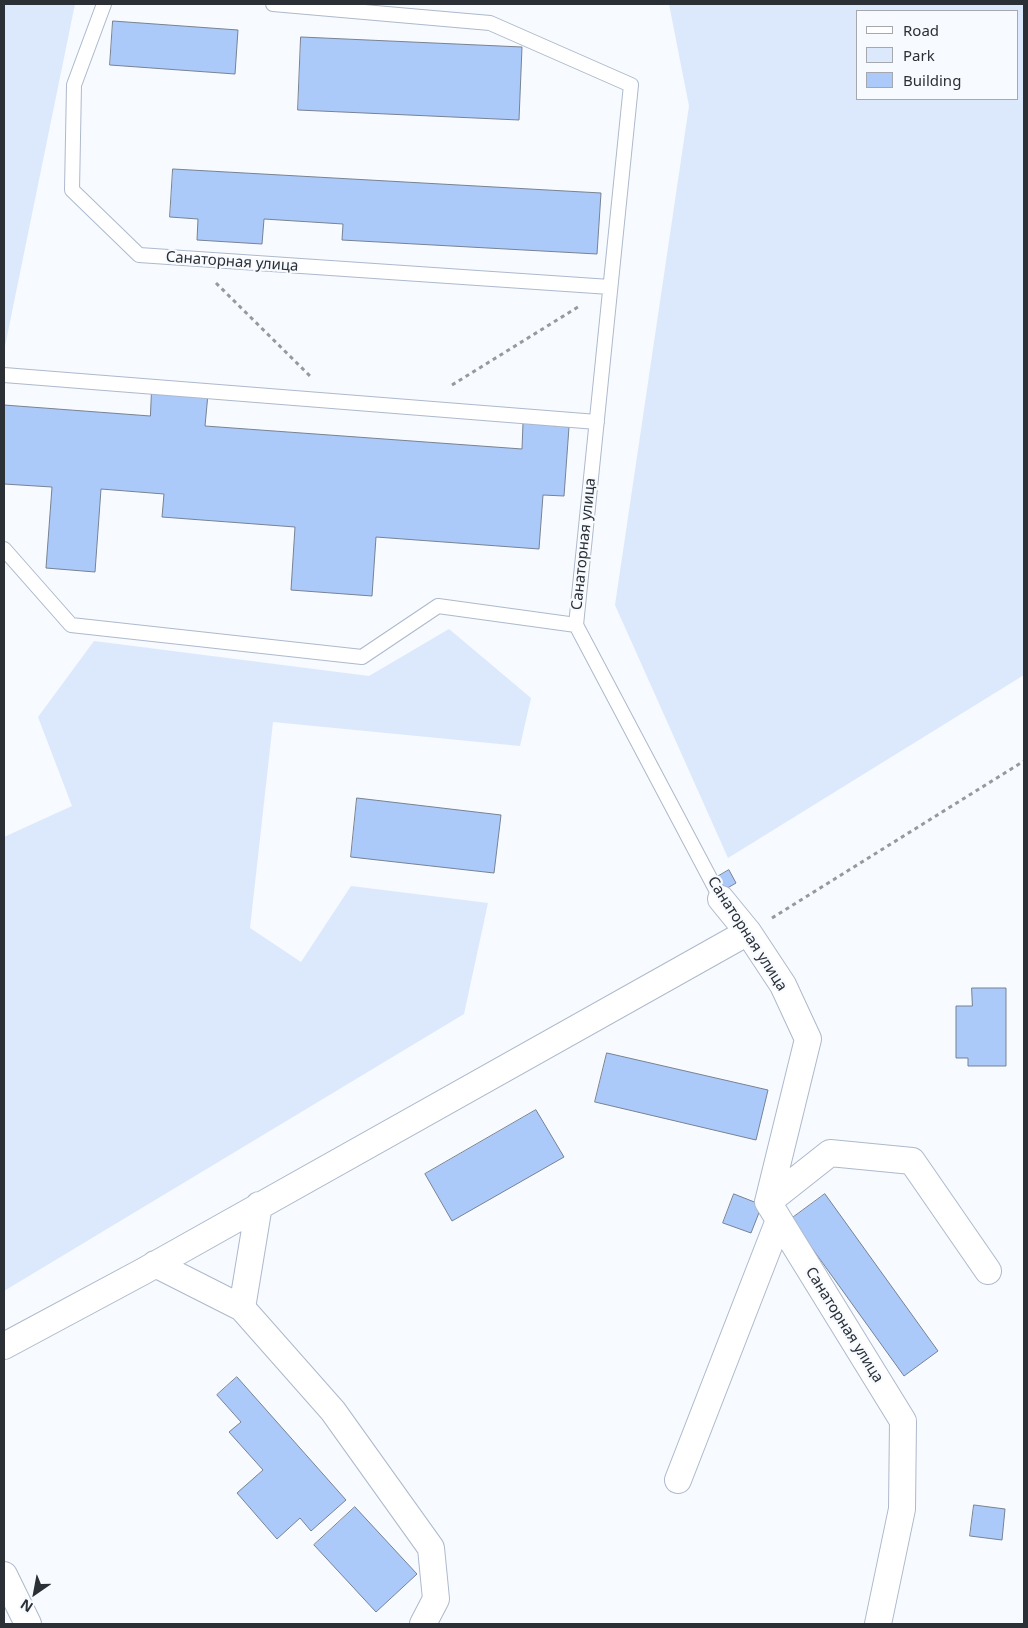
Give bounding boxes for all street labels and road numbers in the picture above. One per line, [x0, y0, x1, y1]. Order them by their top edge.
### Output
street label: Санаторная улица [165, 248, 299, 276]
street label: Санаторная улица [568, 477, 600, 611]
street label: Санаторная улица [703, 873, 791, 995]
street label: Санаторная улица [801, 1264, 887, 1386]

